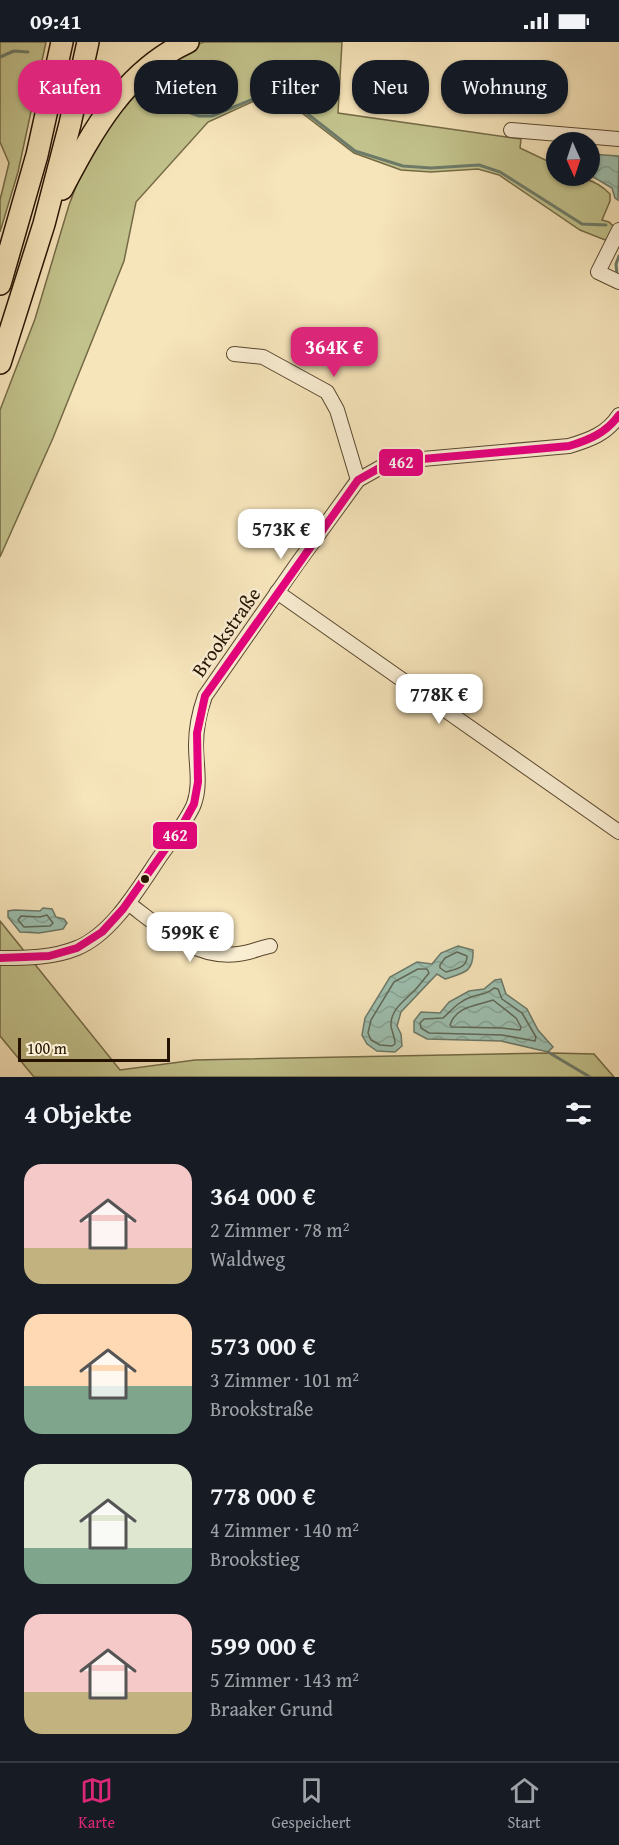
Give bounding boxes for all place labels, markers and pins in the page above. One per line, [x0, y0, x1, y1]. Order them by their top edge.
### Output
pin: 364K € [285, 327, 383, 378]
pin: 573K € [232, 509, 330, 560]
pin: 778K € [390, 674, 488, 725]
unlabelled marker [139, 873, 151, 885]
pin: 599K € [141, 912, 239, 963]

